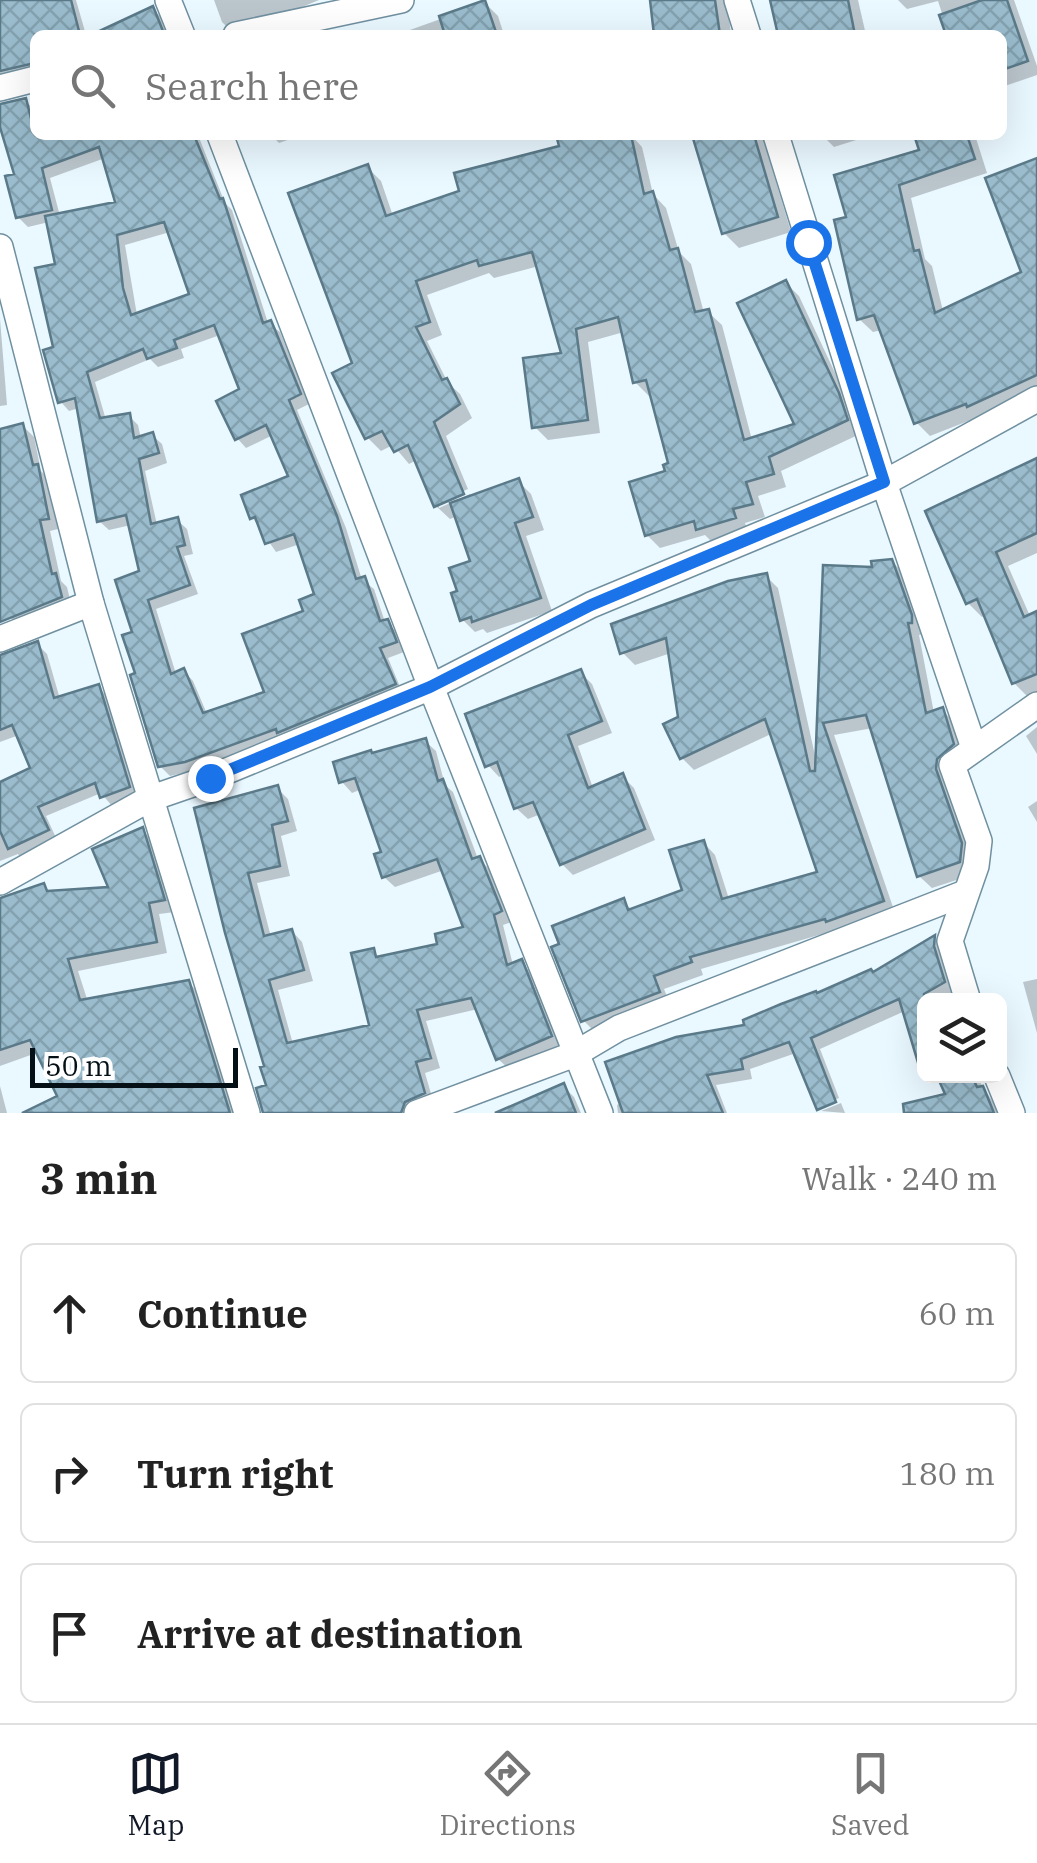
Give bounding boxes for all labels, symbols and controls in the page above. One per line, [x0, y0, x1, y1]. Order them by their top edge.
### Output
search box [30, 30, 1007, 140]
icon: search [65, 58, 120, 113]
text: Search here [145, 61, 359, 110]
route start [786, 220, 832, 266]
route end [188, 756, 234, 802]
map controls [917, 993, 1007, 1083]
button: layers [917, 993, 1007, 1083]
scale bar [30, 1043, 238, 1088]
text: 50 m [45, 1047, 112, 1084]
text: 3 min [40, 1151, 158, 1206]
text: Walk · 240 m [801, 1157, 997, 1199]
icon: ahead [42, 1286, 97, 1341]
text: Continue [137, 1289, 308, 1338]
text: 60 m [919, 1292, 995, 1334]
icon: right [42, 1446, 97, 1501]
text: Turn right [137, 1449, 333, 1498]
text: 180 m [899, 1452, 995, 1494]
icon: arrive [42, 1606, 97, 1661]
text: Arrive at destination [137, 1609, 523, 1658]
tab: Map [128, 1746, 184, 1843]
tab: Directions [439, 1746, 576, 1843]
tab: Saved [831, 1746, 909, 1843]

